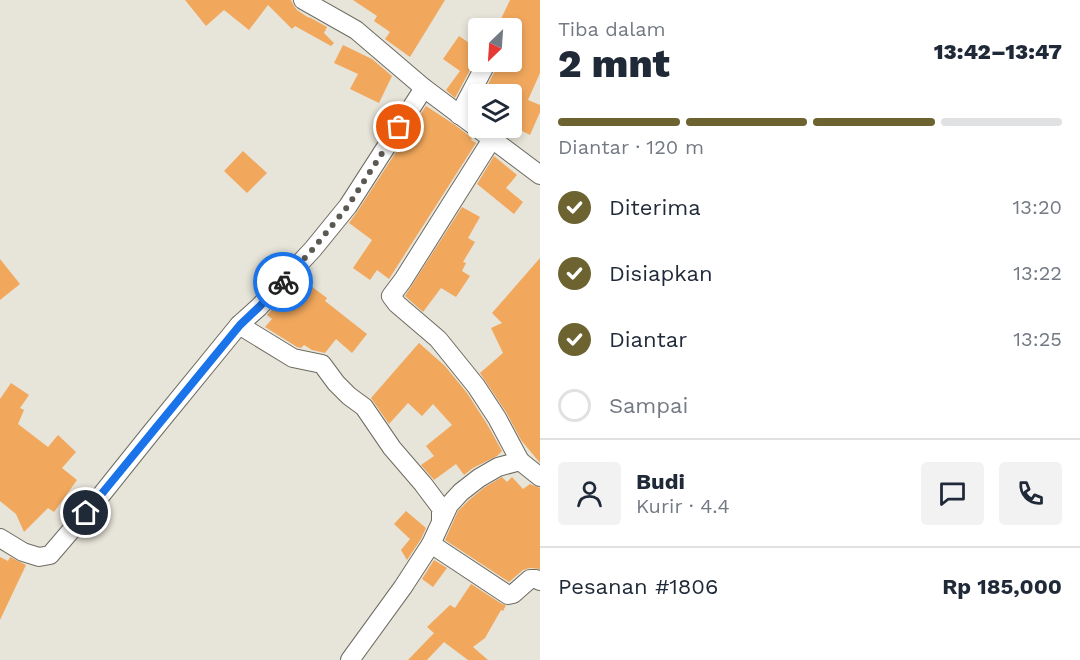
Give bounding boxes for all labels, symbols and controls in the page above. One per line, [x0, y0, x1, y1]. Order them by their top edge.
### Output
text: Tiba dalam [558, 17, 666, 41]
north arrow [468, 18, 522, 72]
map controls [468, 18, 522, 138]
text: 13:42–13:47 [934, 39, 1062, 64]
text: 2 mnt [558, 41, 670, 86]
button: layers [468, 84, 522, 138]
pin [373, 101, 424, 152]
icon: bag [382, 110, 415, 143]
text: Diantar · 120 m [558, 135, 704, 159]
icon: check [558, 191, 591, 224]
text: Diterima [609, 195, 701, 220]
text: 13:20 [1013, 195, 1062, 219]
courier [253, 252, 313, 312]
icon: check [558, 257, 591, 290]
text: Disiapkan [609, 261, 713, 286]
text: 13:22 [1013, 261, 1062, 285]
icon: bike [267, 266, 300, 299]
icon: check [558, 323, 591, 356]
text: Diantar [609, 327, 687, 352]
text: 13:25 [1013, 327, 1062, 351]
text: Sampai [609, 393, 688, 418]
button: person [558, 462, 621, 525]
button: chat [921, 462, 984, 525]
button: phone [999, 462, 1062, 525]
text: Budi [636, 469, 685, 494]
pin [60, 487, 111, 538]
text: Kurir · 4.4 [636, 494, 730, 518]
icon: home [69, 496, 102, 529]
text: Pesanan #1806 [558, 574, 718, 599]
text: Rp 185,000 [942, 574, 1062, 599]

